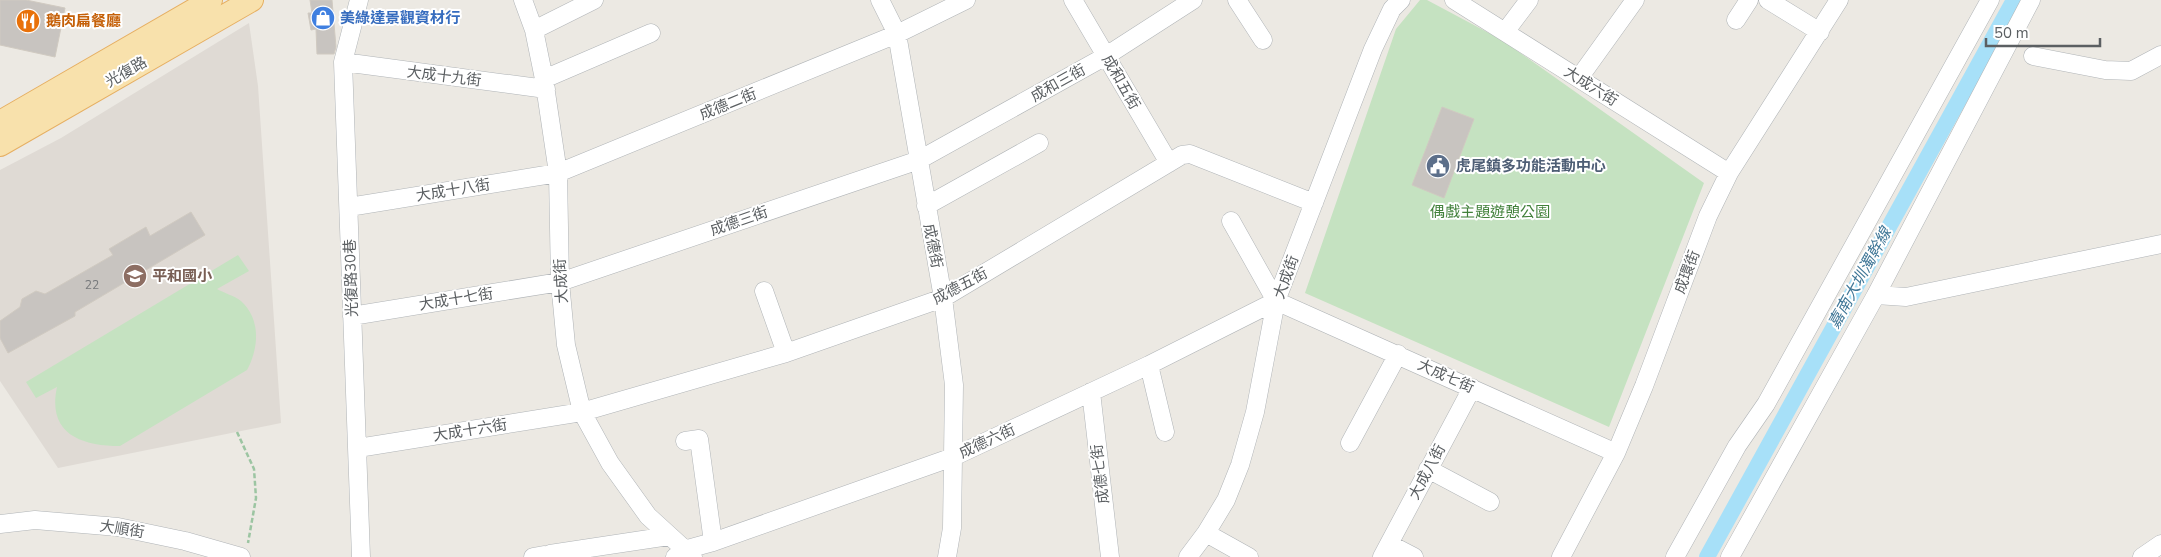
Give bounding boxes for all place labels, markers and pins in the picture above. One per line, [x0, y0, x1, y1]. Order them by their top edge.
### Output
shop icon: 美綠達景觀資材行 [310, 5, 336, 31]
restaurant icon: 鵝肉扁餐廳 [15, 8, 41, 34]
place label: 美綠達景觀資材行 [340, 8, 460, 28]
place label: 鵝肉扁餐廳 [46, 11, 121, 31]
public building icon: 虎尾鎮多功能活動中心 [1425, 153, 1451, 179]
place label: 虎尾鎮多功能活動中心 [1456, 156, 1606, 176]
school or university icon: 平和國小 [122, 263, 148, 289]
place label: 平和國小 [152, 266, 213, 286]

